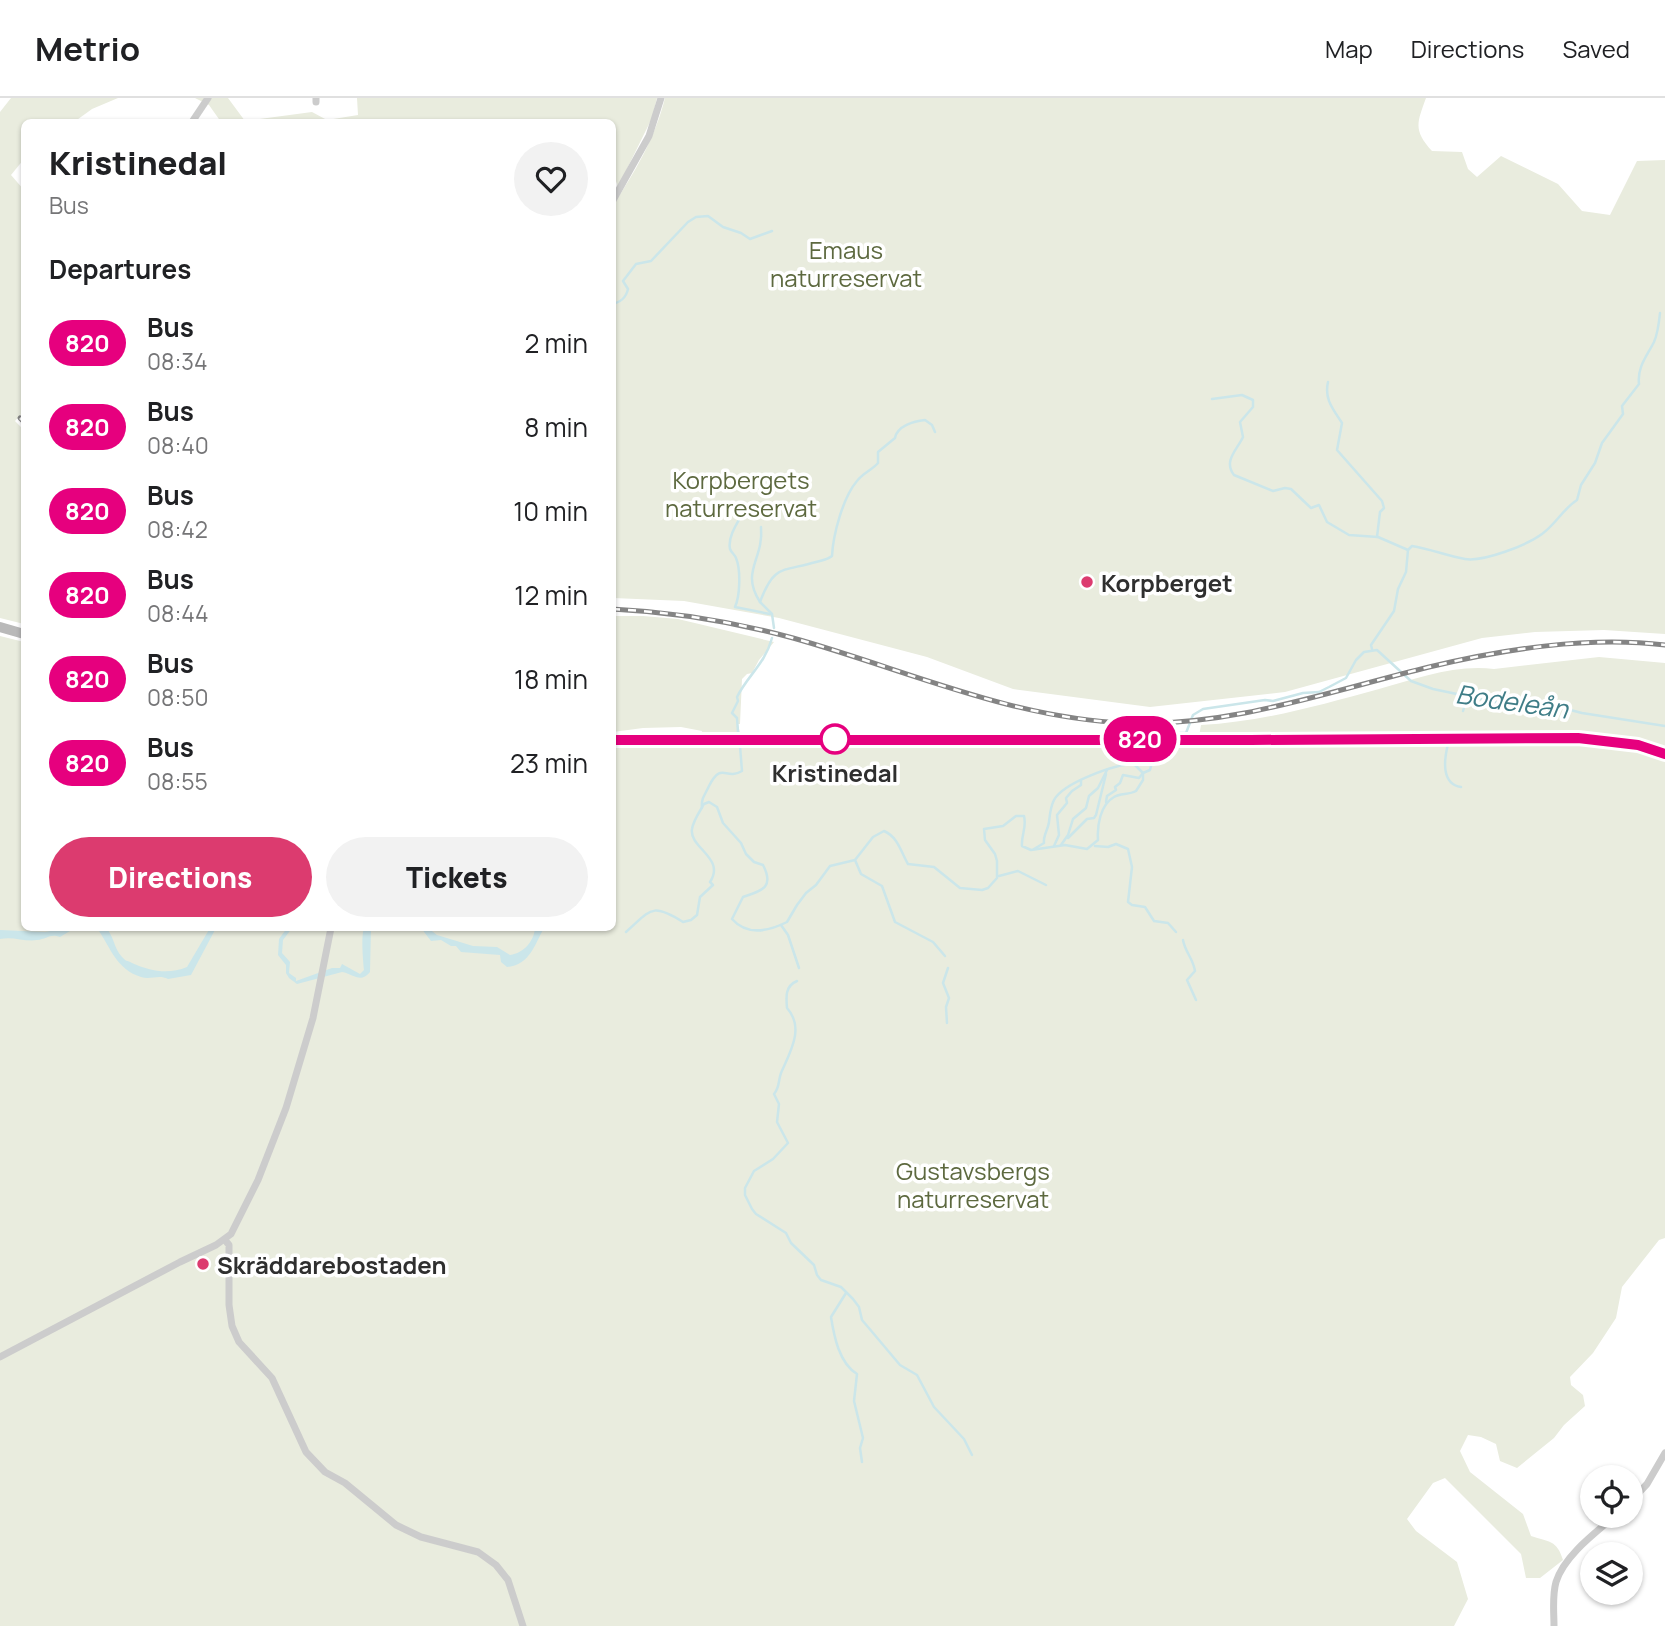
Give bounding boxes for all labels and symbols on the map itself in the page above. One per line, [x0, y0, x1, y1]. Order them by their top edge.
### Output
park label: Emaus naturreservat [770, 233, 922, 294]
park label: Korpbergets naturreservat [665, 463, 817, 524]
place label: Korpberget [1101, 566, 1233, 599]
marker: Korpberget [1079, 574, 1095, 590]
water label: Bodeleån [1454, 675, 1572, 727]
line badge: 820 [1100, 716, 1180, 762]
marker: Kristinedal [820, 724, 850, 754]
place label: Kristinedal [772, 756, 898, 789]
park label: Gustavsbergs naturreservat [896, 1154, 1050, 1215]
place label: Skräddarebostaden [217, 1248, 446, 1281]
marker: Skräddarebostaden [195, 1256, 211, 1272]

